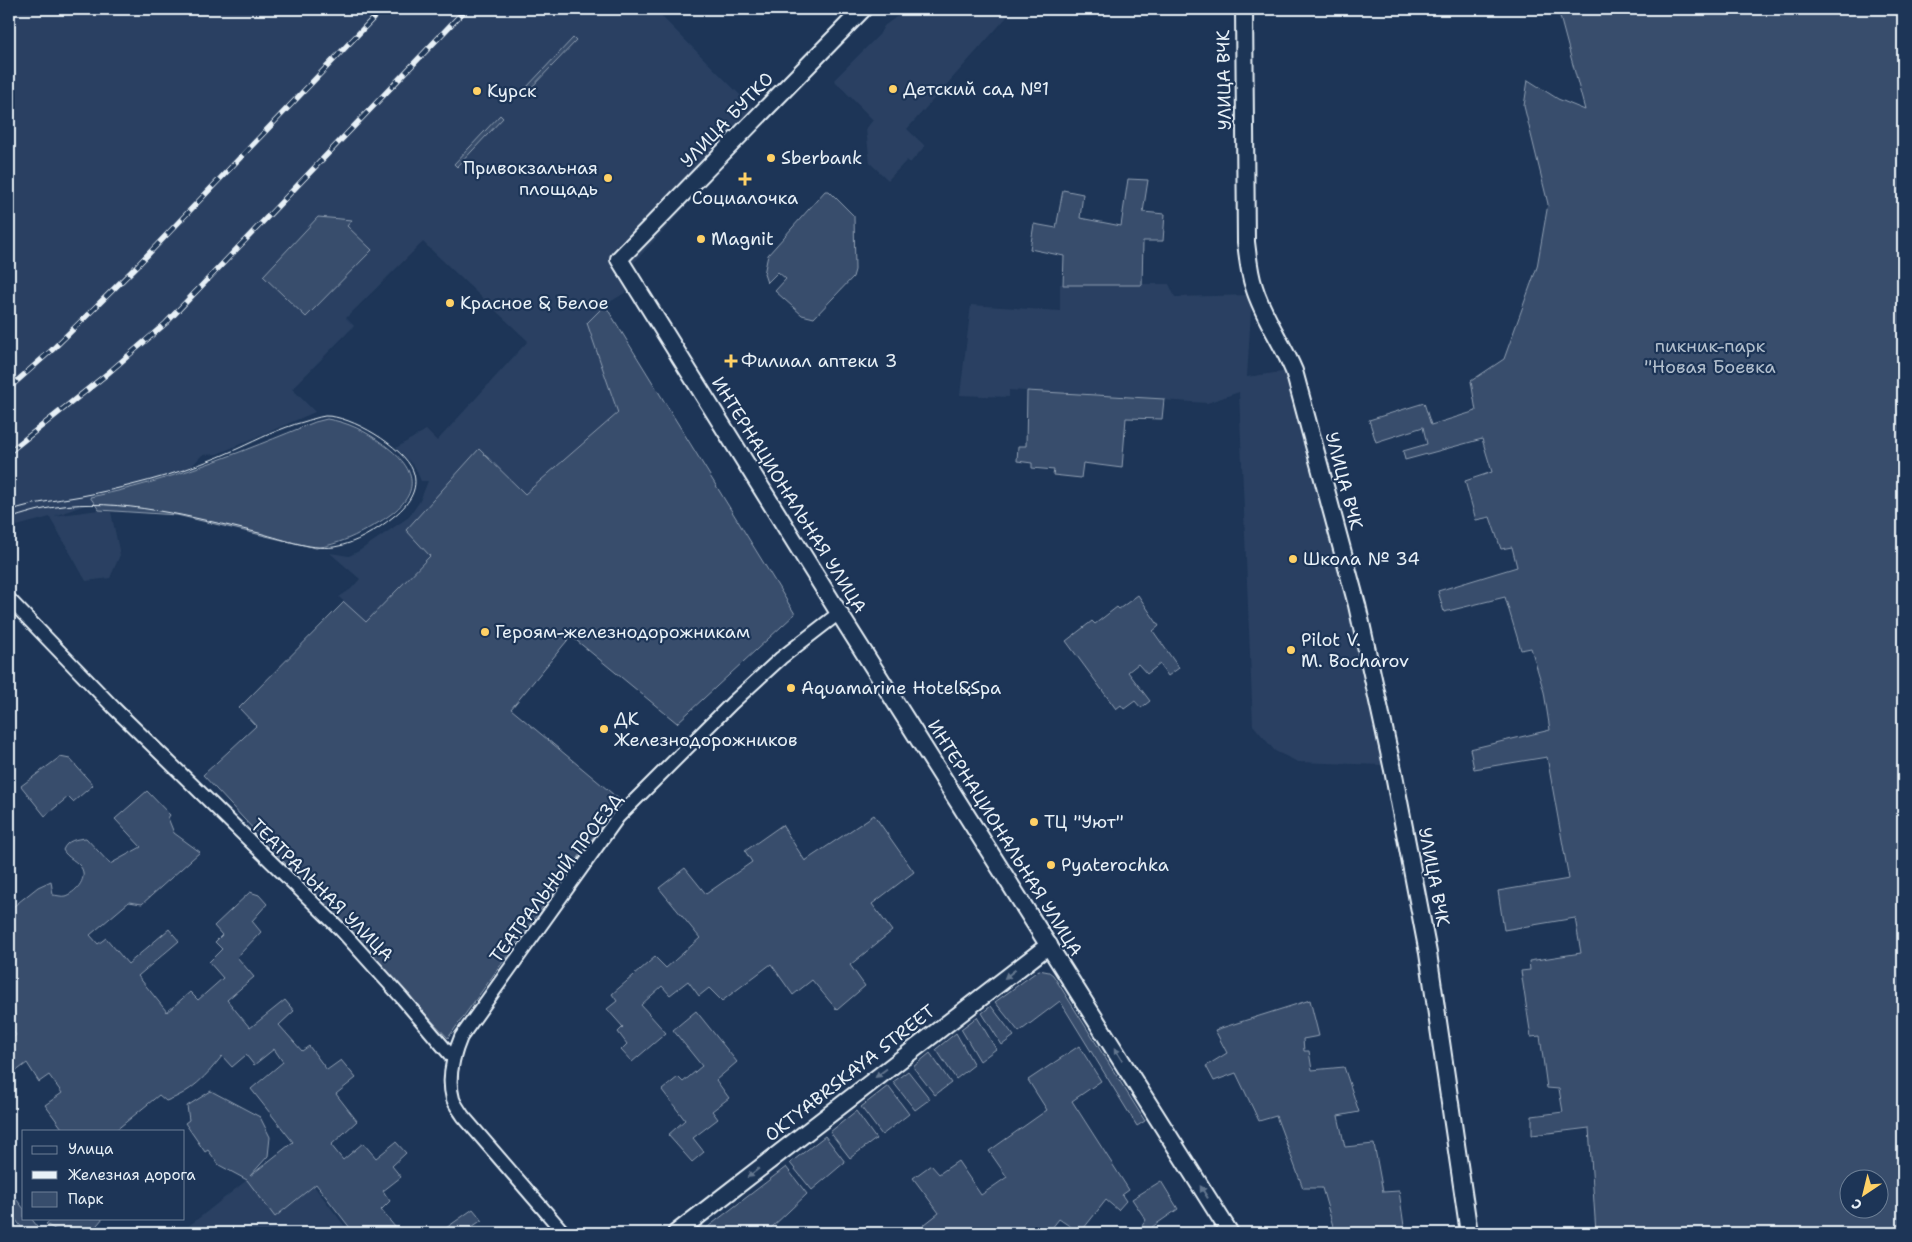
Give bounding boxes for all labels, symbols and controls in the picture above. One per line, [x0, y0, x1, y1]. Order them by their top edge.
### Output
street label: УЛИЦА ВЧК [1211, 29, 1237, 130]
street label: УЛИЦА БУТКО [675, 67, 779, 173]
place label: Детский сад №1 [903, 77, 1049, 101]
place label: Курск [487, 79, 537, 103]
marker: Детский сад №1 [887, 83, 899, 95]
marker: Курск [471, 85, 483, 97]
place label: Sberbank [781, 146, 862, 170]
marker: Sberbank [765, 152, 777, 164]
place label: Привокзальная площадь [463, 156, 598, 201]
marker: Привокзальная площадь [602, 172, 614, 184]
marker: Социалочка [739, 173, 751, 185]
place label: Социалочка [692, 186, 798, 210]
place label: Magnit [711, 227, 774, 251]
marker: Magnit [695, 233, 707, 245]
place label: Красное & Белое [460, 291, 609, 315]
marker: Красное & Белое [444, 297, 456, 309]
park label: пикник-парк "Новая Боевка [1644, 334, 1776, 379]
place label: Филиал аптеки 3 [741, 349, 897, 373]
marker: Филиал аптеки 3 [725, 355, 737, 367]
street label: ИНТЕРНАЦИОНАЛЬНАЯ УЛИЦА [706, 372, 872, 618]
street label: УЛИЦА ВЧК [1319, 429, 1369, 533]
place label: Школа № 34 [1303, 547, 1420, 571]
marker: Школа № 34 [1287, 553, 1299, 565]
place label: Героям-железнодорожникам [495, 620, 750, 644]
marker: Героям-железнодорожникам [479, 626, 491, 638]
place label: Pilot V. M. Bocharov [1301, 628, 1409, 673]
marker: Pilot V. M. Bocharov [1285, 644, 1297, 656]
place label: Aquamarine Hotel&Spa [801, 676, 1001, 700]
marker: Aquamarine Hotel&Spa [785, 682, 797, 694]
place label: ДК Железнодорожников [614, 707, 798, 752]
street label: ИНТЕРНАЦИОНАЛЬНАЯ УЛИЦА [922, 715, 1088, 961]
marker: ДК Железнодорожников [598, 723, 610, 735]
street label: ТЕАТРАЛЬНЫЙ ПРОЕЗД [484, 788, 628, 968]
place label: ТЦ "Уют" [1044, 810, 1124, 834]
street label: ТЕАТРАЛЬНАЯ УЛИЦА [245, 813, 399, 967]
marker: ТЦ "Уют" [1028, 816, 1040, 828]
street label: УЛИЦА ВЧК [1413, 825, 1455, 929]
place label: Pyaterochka [1061, 853, 1169, 877]
marker: Pyaterochka [1045, 859, 1057, 871]
one-way arrow [1003, 969, 1017, 979]
street label: OKTYABRSKAYA STREET [760, 999, 940, 1147]
one-way arrow [1113, 1048, 1122, 1061]
one-way arrow [874, 1068, 888, 1078]
legend [22, 1130, 185, 1220]
text: Улица [68, 1139, 114, 1159]
text: Железная дорога [68, 1165, 196, 1185]
one-way arrow [747, 1168, 760, 1179]
north arrow [1840, 1170, 1890, 1220]
one-way arrow [1199, 1185, 1209, 1199]
text: Парк [68, 1189, 104, 1209]
text: С [1848, 1195, 1865, 1214]

